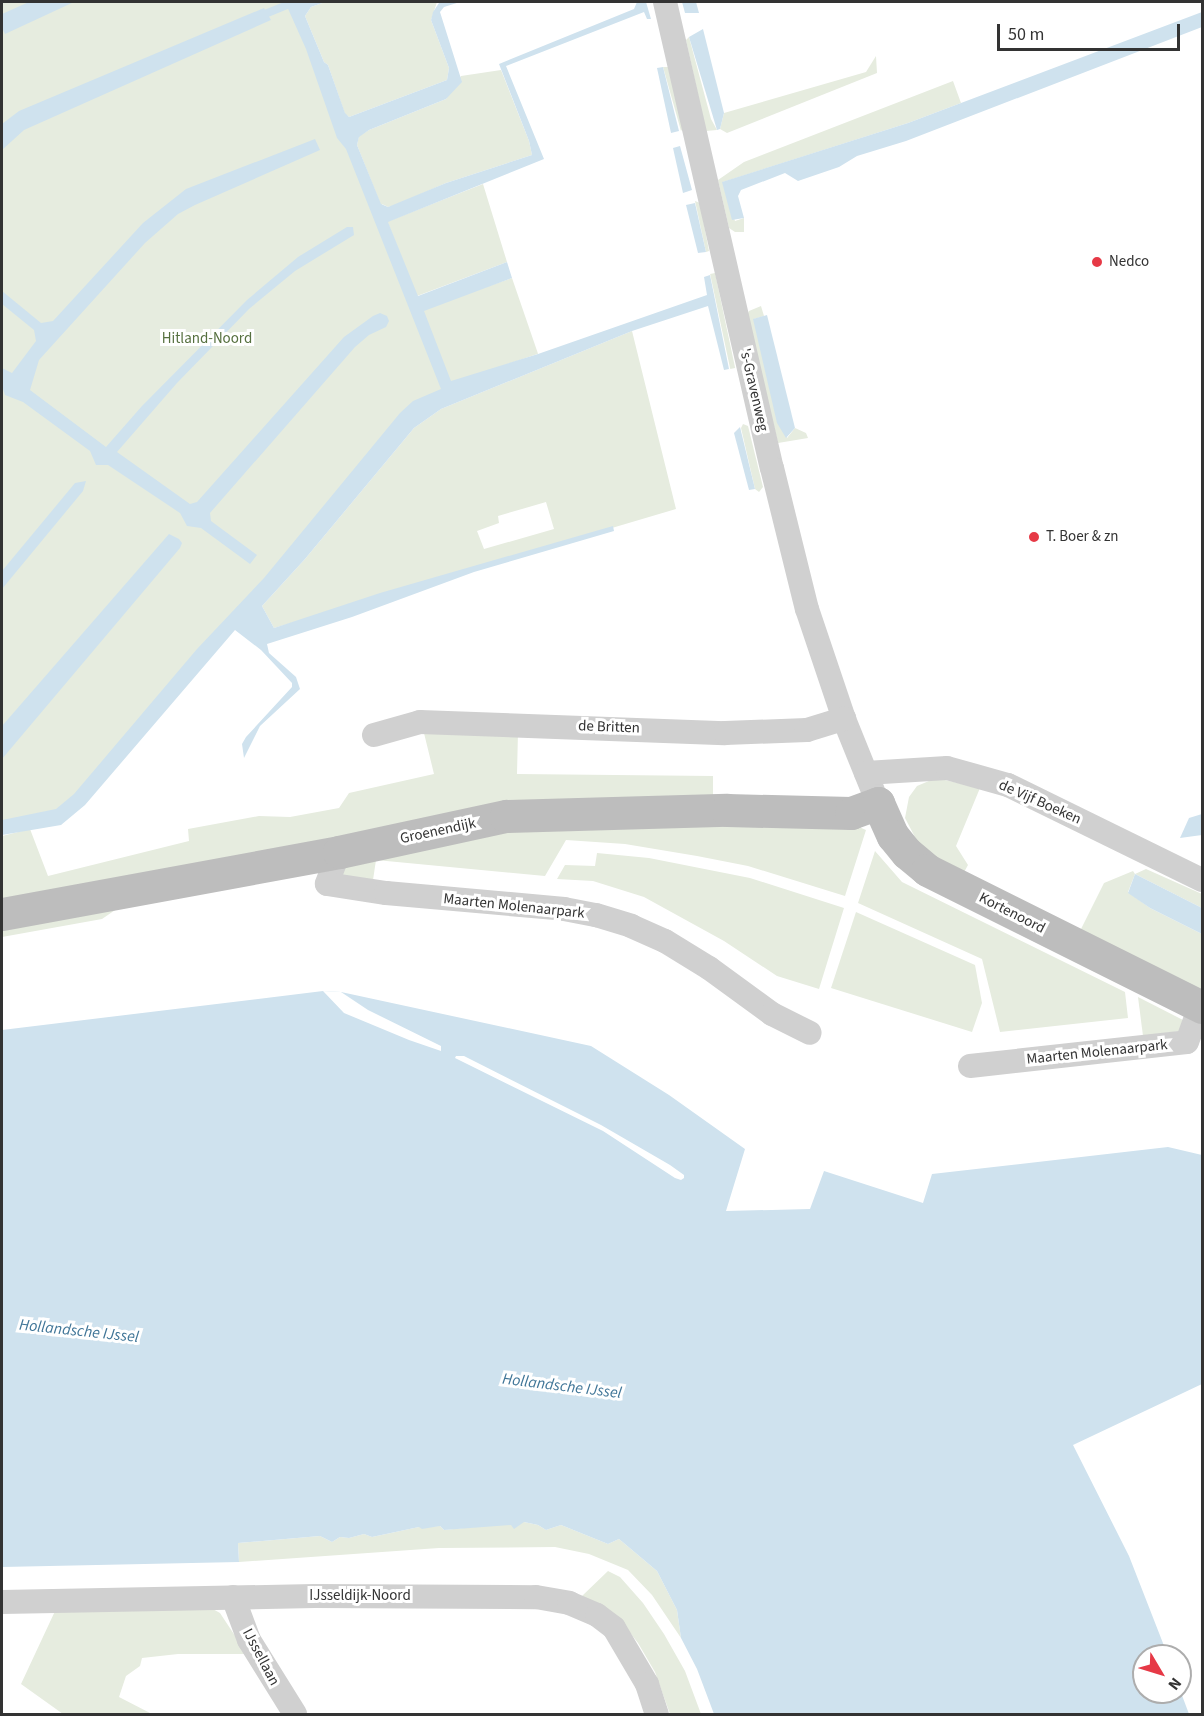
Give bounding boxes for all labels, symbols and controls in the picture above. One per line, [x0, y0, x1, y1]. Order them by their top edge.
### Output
scale bar [1000, 12, 1183, 50]
text: 50 m [1008, 22, 1044, 47]
place label: Nedco [1109, 253, 1149, 271]
marker: Nedco [1090, 255, 1104, 269]
park label: Hitland-Noord [162, 330, 252, 348]
street label: 's-Gravenweg [736, 347, 772, 433]
place label: T. Boer & zn [1046, 528, 1118, 546]
marker: T. Boer & zn [1027, 530, 1041, 544]
street label: de Britten [578, 717, 640, 737]
street label: de Vijf Boeken [996, 776, 1084, 828]
street label: Groenendijk [399, 814, 477, 848]
street label: Kortenoord [976, 889, 1048, 937]
street label: Maarten Molenaarpark [443, 890, 585, 922]
street label: Maarten Molenaarpark [1026, 1036, 1168, 1068]
water label: Hollandsche IJssel [18, 1315, 140, 1347]
water label: Hollandsche IJssel [501, 1369, 623, 1403]
street label: IJsseldijk-Noord [309, 1587, 411, 1605]
street label: IJssellaan [238, 1625, 284, 1689]
north arrow [1132, 1644, 1192, 1704]
text: N [1163, 1673, 1187, 1695]

